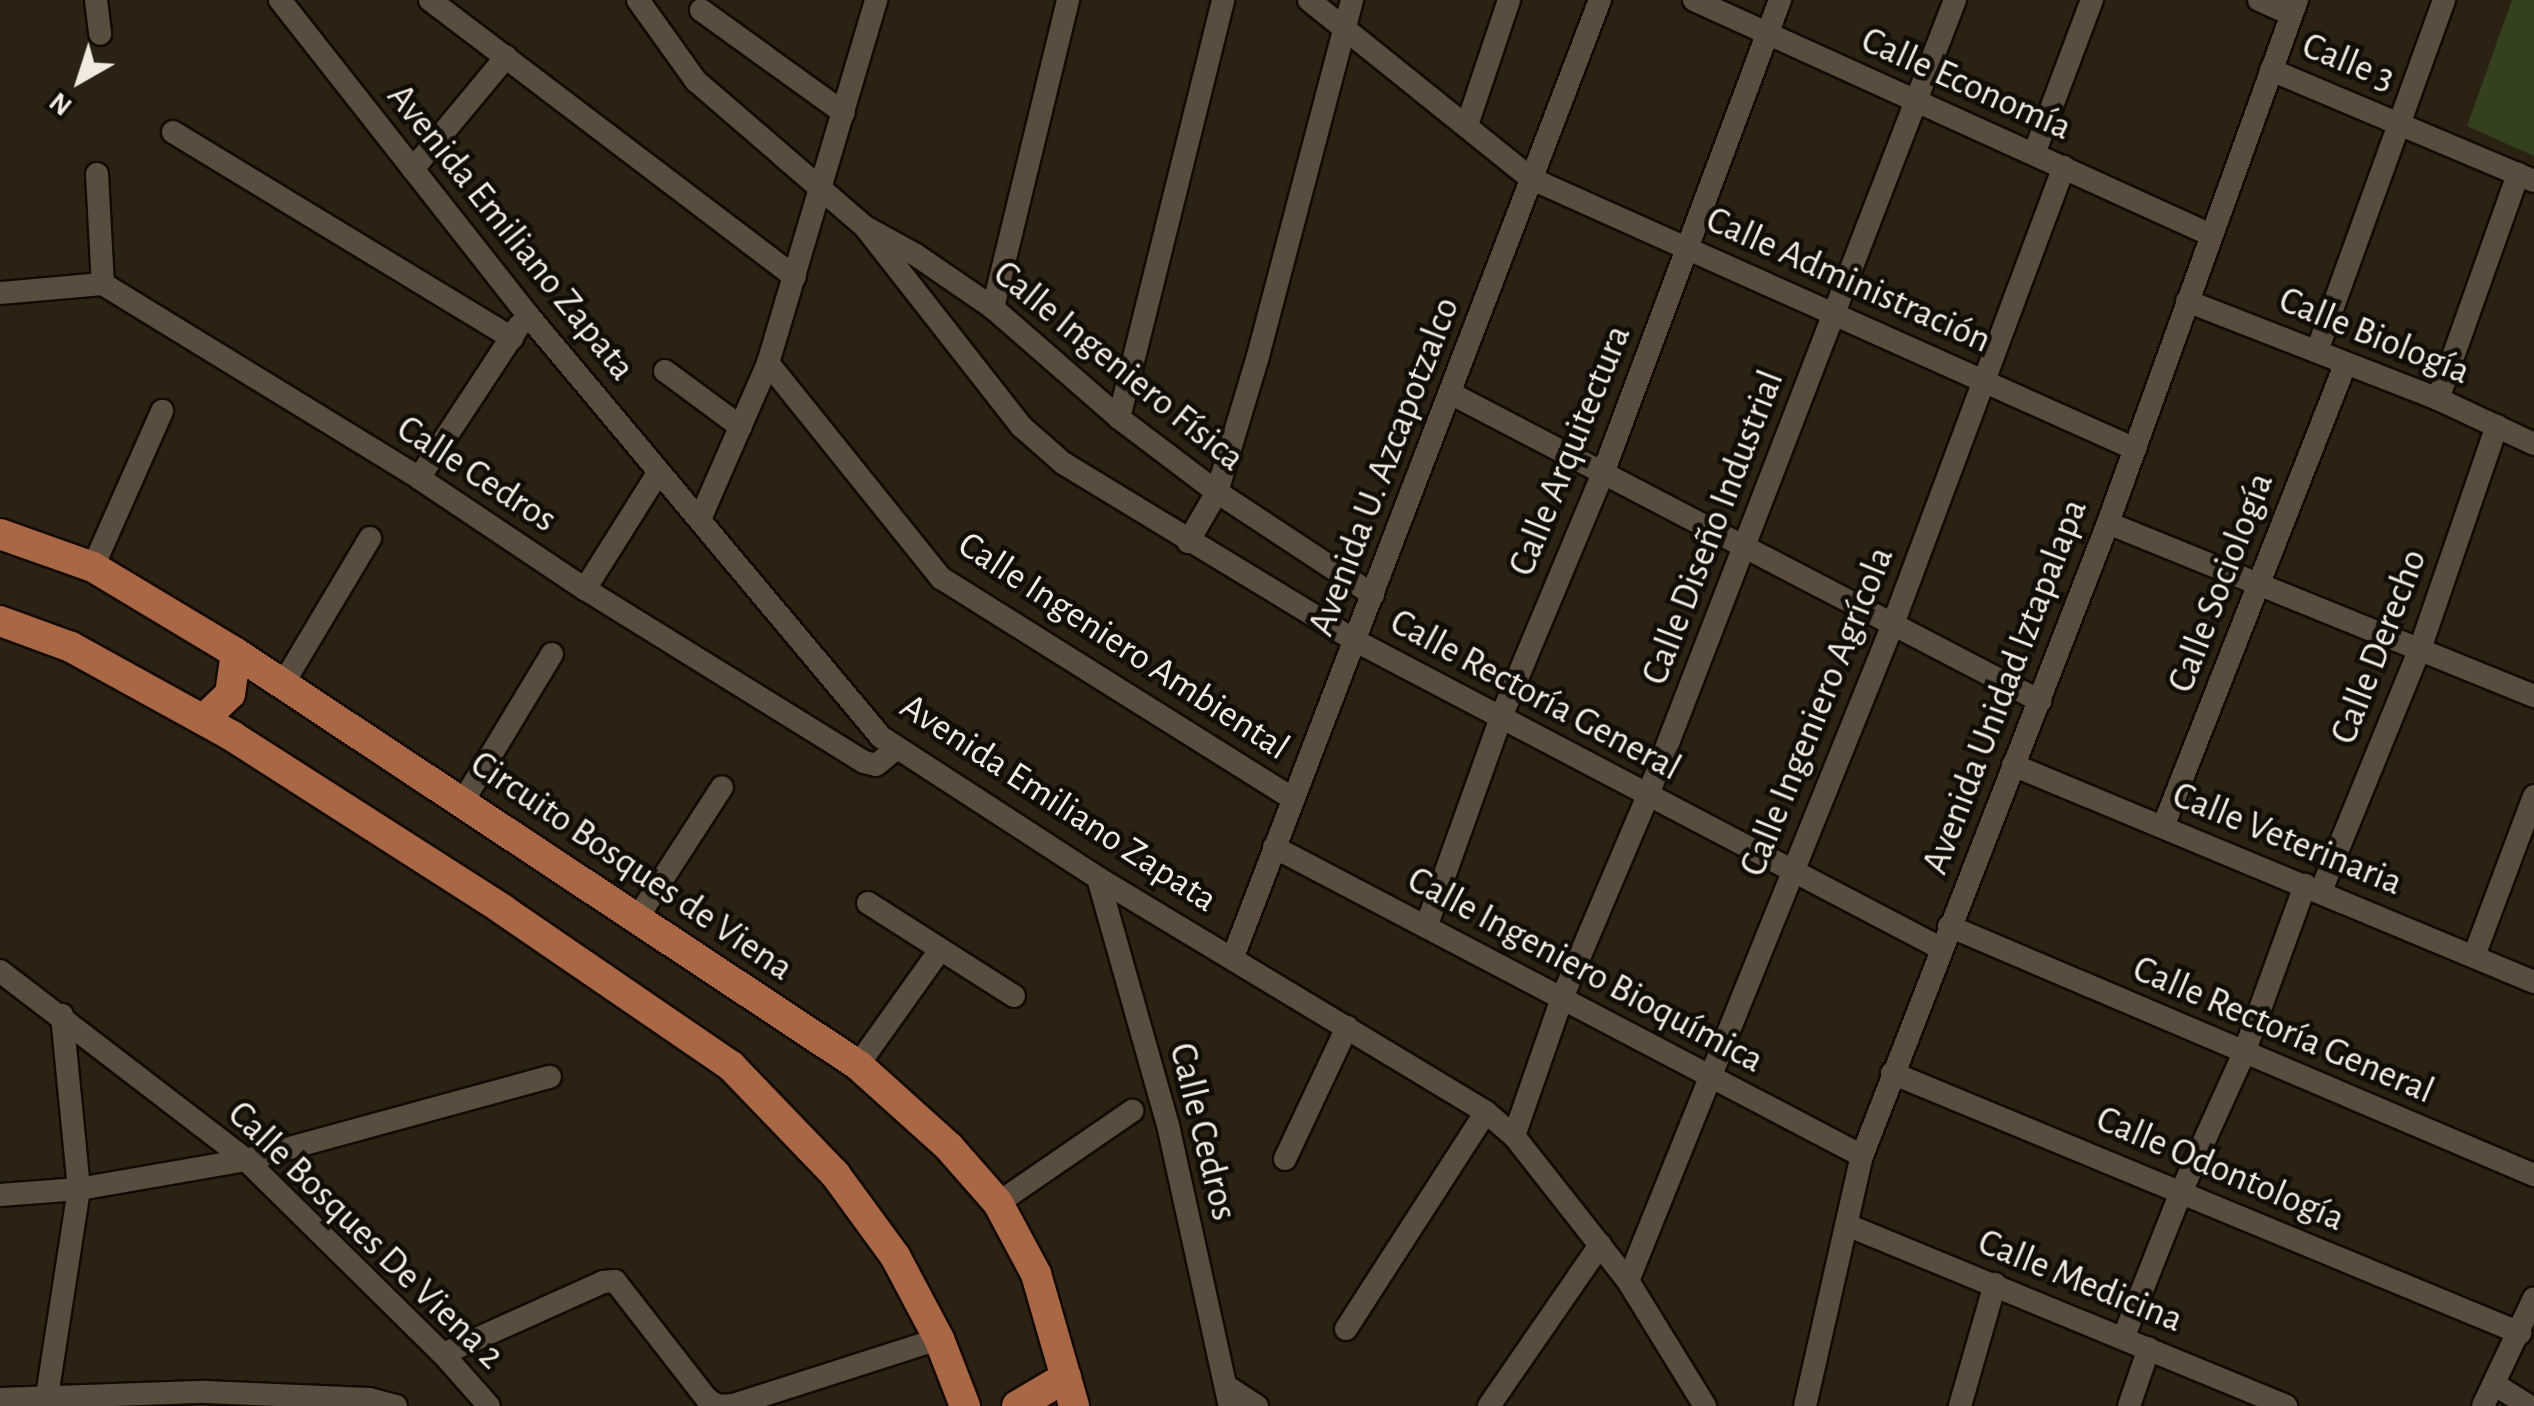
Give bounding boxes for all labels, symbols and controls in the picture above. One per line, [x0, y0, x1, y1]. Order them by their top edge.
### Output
street label: Calle Economía [1854, 18, 2078, 152]
street label: Calle 3 [2295, 24, 2401, 102]
north arrow [30, 30, 130, 130]
street label: Avenida Emiliano Zapata [376, 75, 644, 391]
text: N [45, 86, 77, 120]
street label: Calle Administración [1699, 198, 1997, 364]
street label: Calle Ingeniero Física [983, 252, 1253, 482]
street label: Calle Biología [2272, 278, 2476, 396]
street label: Avenida U. Azcapotzalco [1299, 291, 1471, 643]
street label: Calle Arquitectura [1500, 319, 1642, 583]
street label: Calle Diseño Industrial [1633, 364, 1795, 692]
street label: Calle Cedros [388, 407, 564, 543]
street label: Calle Sociología [2159, 467, 2285, 699]
street label: Avenida Unidad Iztapalapa [1913, 493, 2099, 881]
street label: Calle Ingeniero Ambiental [949, 523, 1297, 771]
street label: Calle Ingeniero Agrícola [1731, 541, 1905, 883]
street label: Calle Derecho [2322, 543, 2438, 751]
street label: Calle Rectoría General [1382, 600, 1688, 792]
street label: Avenida Emiliano Zapata [891, 684, 1225, 924]
street label: Circuito Bosques de Viena [461, 742, 801, 992]
street label: Calle Veterinaria [2166, 773, 2408, 907]
street label: Calle Ingeniero Bioquímica [1399, 858, 1771, 1084]
street label: Calle Rectoría General [2126, 947, 2440, 1115]
street label: Calle Cedros [1158, 1039, 1246, 1225]
street label: Calle Bosques De Viena 2 [217, 1092, 513, 1380]
street label: Calle Odontología [2089, 1097, 2351, 1243]
street label: Calle Medicina [1971, 1220, 2189, 1344]

